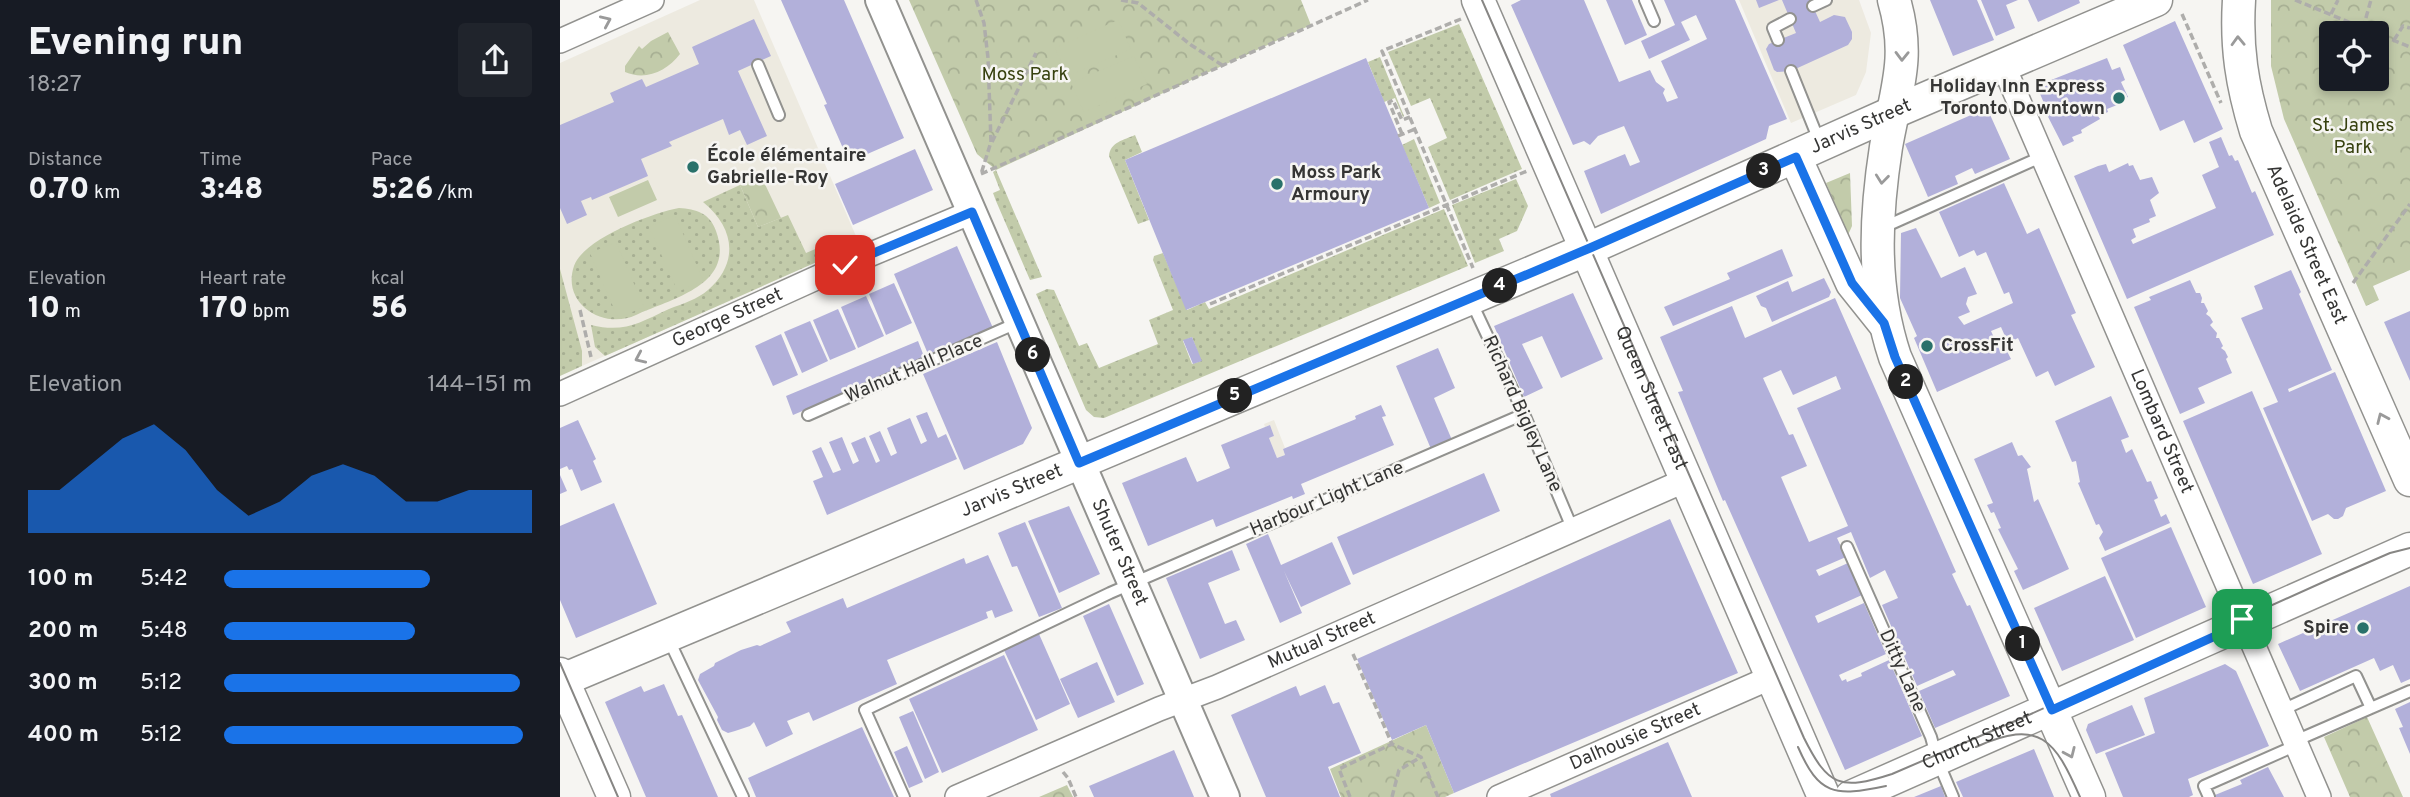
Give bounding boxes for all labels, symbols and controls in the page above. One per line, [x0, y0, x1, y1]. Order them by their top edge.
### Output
one-way arrow [599, 15, 611, 29]
text: Evening run [28, 20, 243, 69]
map controls [2319, 21, 2389, 91]
button: locate [2319, 21, 2389, 91]
button: share [458, 23, 532, 97]
one-way arrow [2230, 36, 2245, 47]
one-way arrow [1894, 51, 1910, 62]
park label: Moss Park [981, 63, 1069, 87]
text: 18:27 [28, 71, 82, 100]
place label: Holiday Inn Express Toronto Downtown [1930, 75, 2105, 121]
marker: Holiday Inn Express Toronto Downtown [2111, 90, 2127, 106]
street label: Jarvis Street [1806, 94, 1915, 160]
park label: St. James Park [2312, 114, 2394, 160]
place label: École élémentaire Gabrielle-Roy [707, 143, 866, 190]
text: Distance [28, 148, 103, 172]
text: Time [199, 148, 242, 172]
text: Pace [371, 148, 412, 172]
pin: 3 [1746, 154, 1782, 188]
text: 3 [1758, 158, 1769, 182]
marker: École élémentaire Gabrielle-Roy [685, 159, 701, 175]
place label: Moss Park Armoury [1291, 161, 1382, 207]
street label: Adelaide Street East [2260, 161, 2352, 328]
text: 0.70 [28, 172, 89, 209]
text: 3:48 [199, 172, 263, 209]
text: 5:26 [371, 172, 433, 209]
one-way arrow [1875, 173, 1890, 185]
marker: Moss Park Armoury [1269, 176, 1285, 192]
text: km [89, 181, 120, 205]
text: /km [433, 181, 473, 205]
pin [815, 235, 875, 295]
icon: check [826, 246, 864, 284]
text: Elevation [28, 267, 106, 291]
text: Heart rate [199, 267, 286, 291]
text: kcal [371, 267, 404, 291]
pin: 4 [1482, 268, 1518, 304]
text: 4 [1493, 273, 1506, 297]
street label: George Street [669, 283, 787, 354]
text: 10 [28, 291, 60, 328]
text: 170 [199, 291, 248, 328]
text: 56 [371, 291, 407, 328]
text: m [60, 300, 81, 324]
text: bpm [248, 300, 290, 324]
street label: Queen Street East [1609, 322, 1693, 474]
street label: Walnut Hall Place [841, 329, 987, 409]
street label: Richard Bigley Lane [1477, 332, 1567, 496]
place label: CrossFit [1941, 334, 2014, 358]
pin: 6 [1016, 338, 1050, 372]
marker: CrossFit [1919, 338, 1935, 354]
text: 6 [1027, 342, 1038, 366]
one-way arrow [635, 350, 647, 364]
pin: 2 [1888, 364, 1924, 400]
street label: Lombard Street [2124, 366, 2199, 497]
text: 2 [1900, 369, 1911, 393]
text: Elevation [28, 371, 123, 400]
text: 144–151 m [427, 371, 532, 400]
pin: 5 [1218, 378, 1252, 414]
text: 5 [1229, 383, 1240, 407]
one-way arrow [2376, 412, 2390, 425]
street label: Harbour Light Lane [1246, 456, 1408, 542]
street label: Jarvis Street [957, 459, 1066, 523]
street label: Shuter Street [1085, 495, 1153, 610]
text: 100 m [28, 565, 93, 594]
text: 5:42 [140, 565, 188, 594]
pin [2212, 589, 2272, 649]
icon: arrive [2223, 600, 2261, 638]
street label: Mutual Street [1264, 606, 1379, 675]
place label: Spire [2303, 616, 2349, 640]
text: 200 m [28, 617, 98, 646]
text: 5:48 [140, 617, 188, 646]
marker: Spire [2355, 620, 2371, 636]
street label: Ditty Lane [1873, 626, 1931, 716]
pin: 1 [2006, 626, 2040, 662]
text: 1 [2019, 631, 2026, 655]
text: 300 m [28, 669, 98, 698]
text: 5:12 [140, 669, 182, 698]
street label: Dalhousie Street [1566, 698, 1705, 776]
street label: Church Street [1918, 706, 2036, 776]
text: 400 m [28, 721, 99, 750]
text: 5:12 [140, 721, 182, 750]
one-way arrow [2062, 746, 2076, 759]

